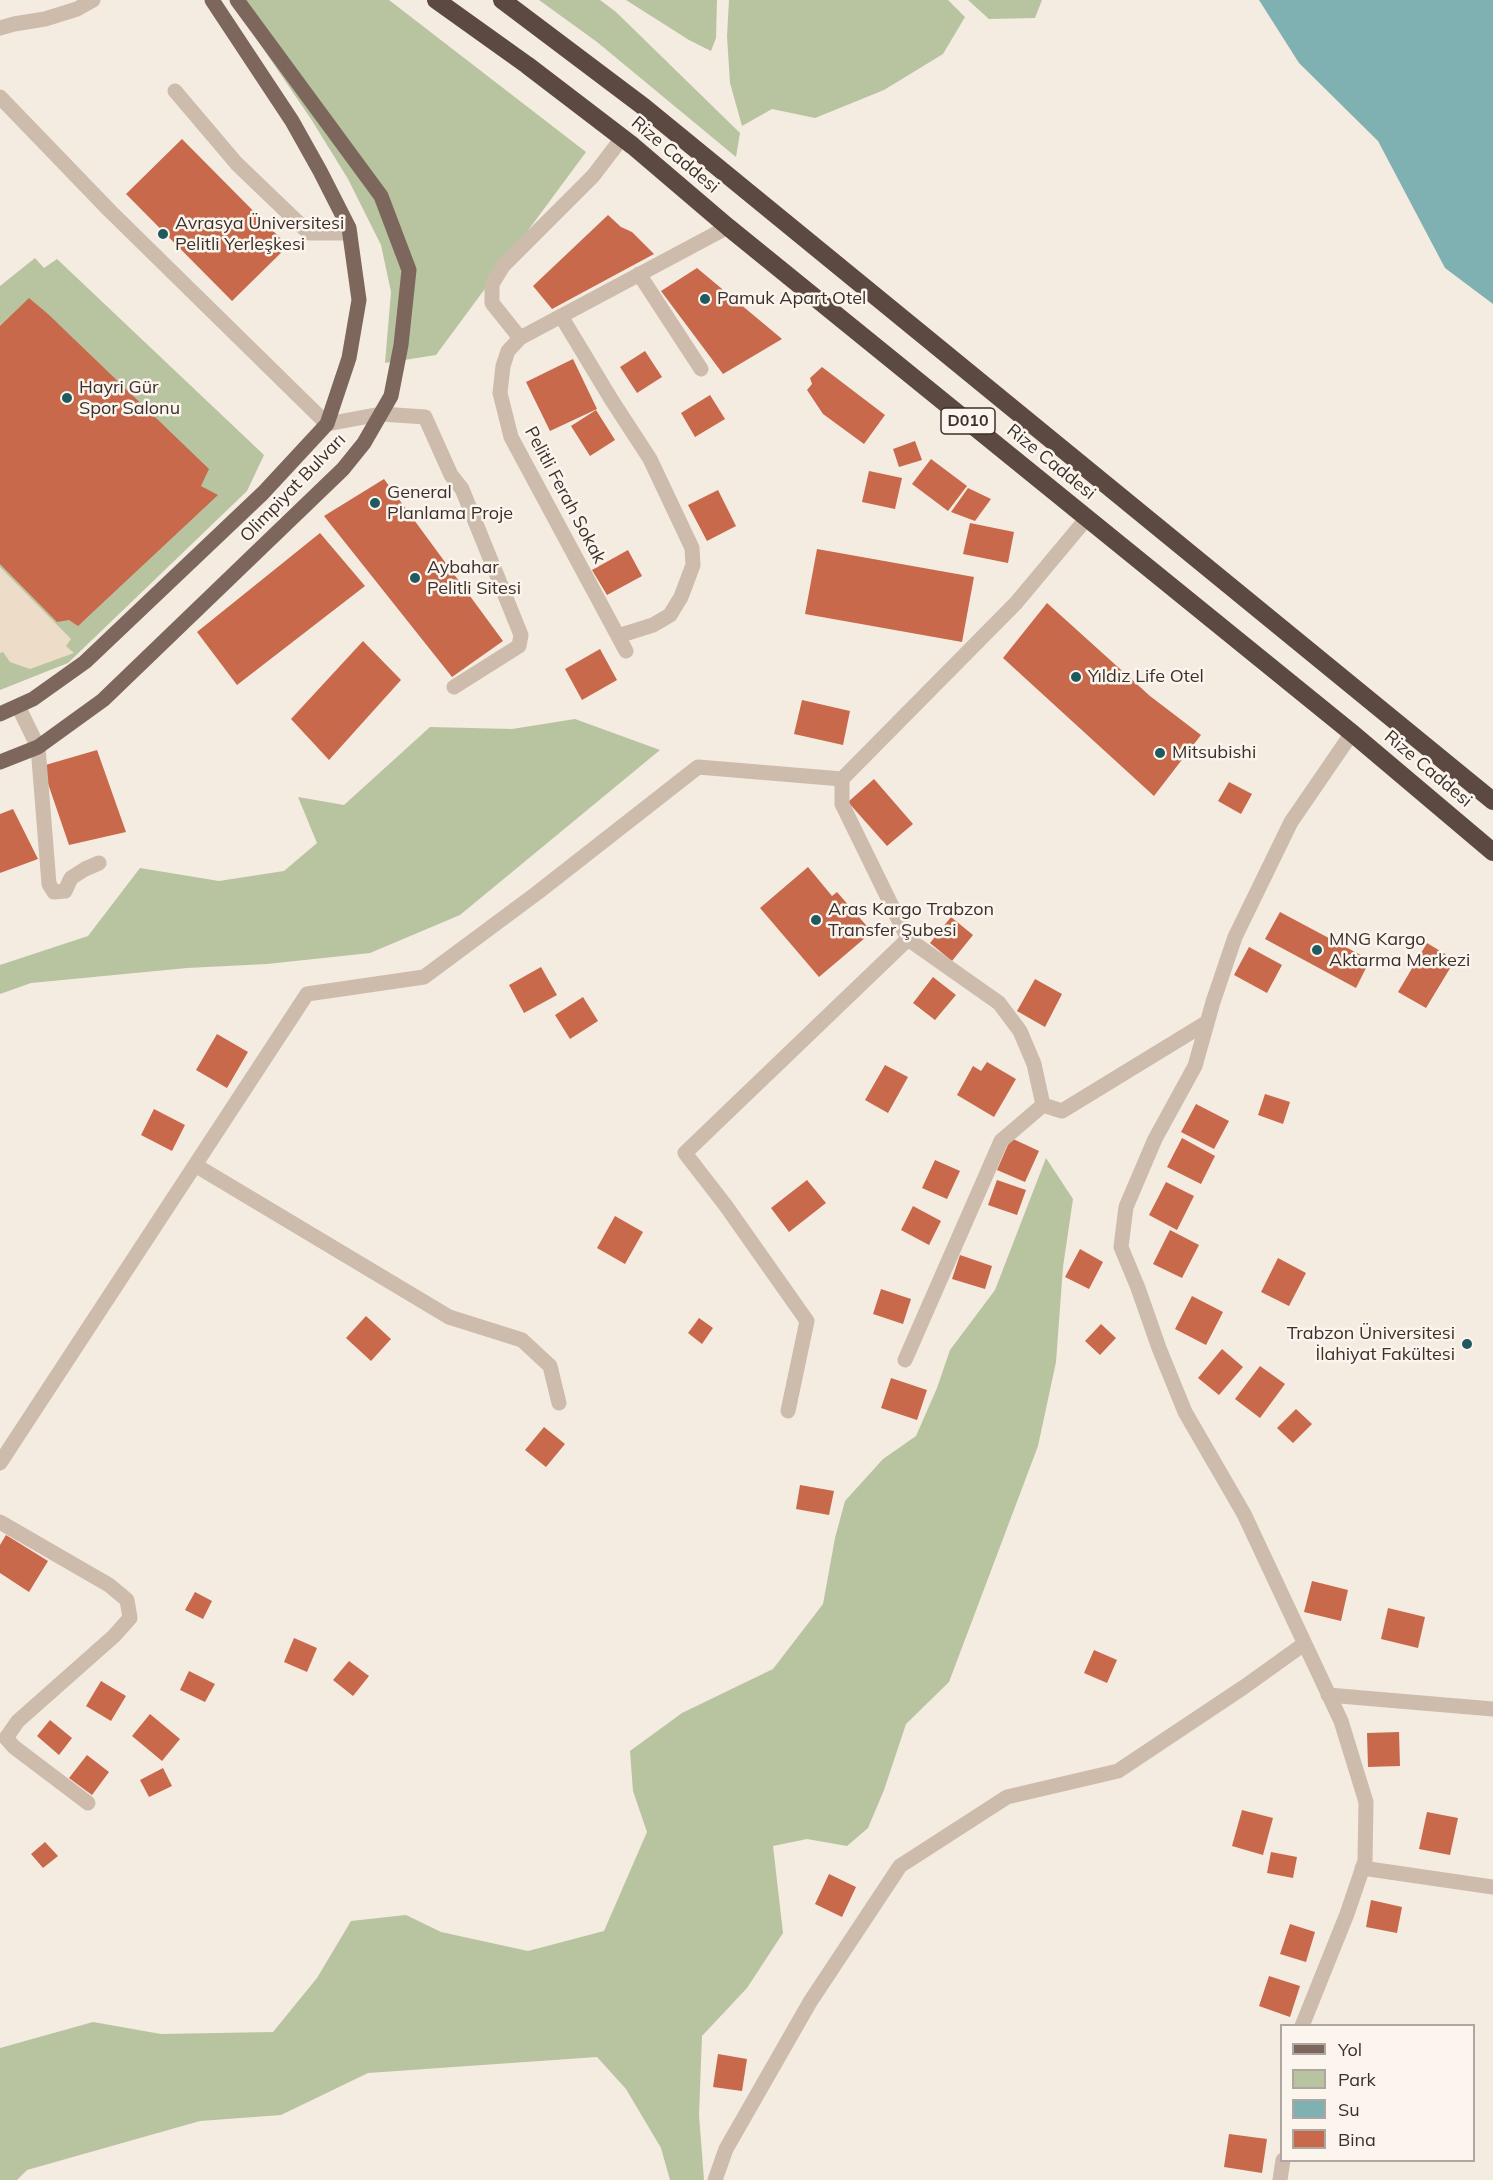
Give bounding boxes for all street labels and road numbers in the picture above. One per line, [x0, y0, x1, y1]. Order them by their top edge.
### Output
street label: Rize Caddesi [627, 112, 723, 198]
road number: D010 [941, 408, 995, 434]
street label: Rize Caddesi [1002, 420, 1100, 504]
street label: Pelitli Ferah Sokak [520, 423, 610, 567]
street label: Olimpiyat Bulvarı [236, 429, 350, 547]
street label: Rize Caddesi [1380, 726, 1476, 812]

